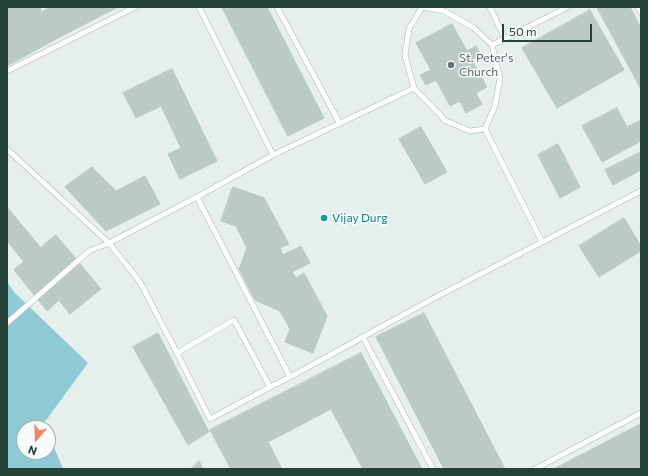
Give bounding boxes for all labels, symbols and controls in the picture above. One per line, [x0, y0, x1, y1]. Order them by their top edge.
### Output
scale bar [504, 16, 594, 42]
text: 50 m [509, 24, 537, 38]
place label: St. Peter's Church [459, 51, 513, 79]
marker: St. Peter's Church [446, 60, 456, 70]
place label: Vijay Durg [332, 211, 388, 225]
marker: Vijay Durg [319, 213, 329, 223]
north arrow [16, 420, 56, 460]
text: N [26, 443, 38, 458]

